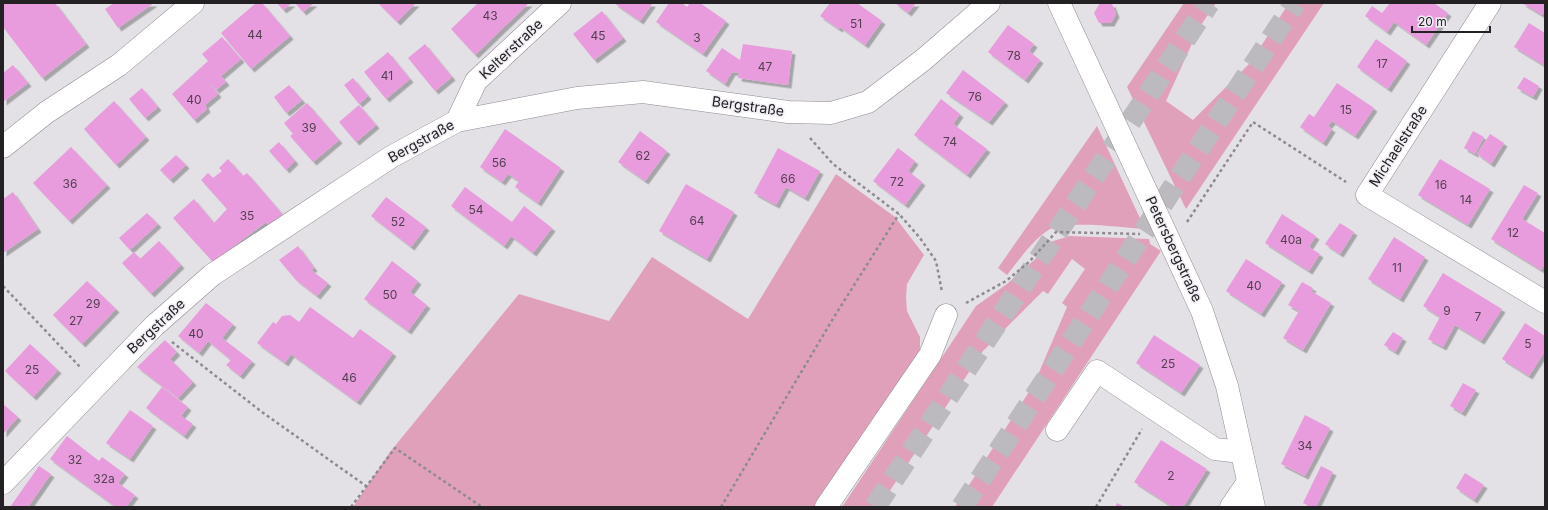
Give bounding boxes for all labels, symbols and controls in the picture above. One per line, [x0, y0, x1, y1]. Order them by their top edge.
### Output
house number: 43 [482, 8, 498, 23]
scale bar [1412, 8, 1490, 34]
text: 20 m [1418, 14, 1447, 29]
street label: Kelterstraße [475, 15, 546, 82]
house number: 51 [850, 16, 862, 31]
house number: 44 [247, 27, 263, 42]
house number: 45 [590, 28, 606, 43]
house number: 3 [693, 30, 701, 45]
house number: 78 [1007, 48, 1021, 63]
house number: 17 [1376, 56, 1388, 71]
house number: 47 [758, 59, 772, 74]
house number: 41 [381, 68, 393, 83]
house number: 76 [968, 89, 982, 104]
house number: 40 [186, 92, 202, 107]
street label: Bergstraße [711, 92, 785, 119]
house number: 15 [1340, 102, 1352, 117]
street label: Michaelstraße [1365, 102, 1430, 190]
street label: Bergstraße [385, 115, 457, 166]
house number: 39 [302, 120, 316, 135]
house number: 74 [943, 134, 957, 149]
house number: 62 [636, 148, 650, 163]
house number: 56 [492, 155, 506, 170]
house number: 66 [781, 171, 795, 186]
house number: 72 [890, 174, 904, 189]
house number: 36 [63, 176, 77, 191]
house number: 16 [1435, 177, 1447, 192]
house number: 14 [1460, 192, 1473, 207]
street label: Petersbergstraße [1143, 193, 1206, 304]
house number: 54 [468, 202, 484, 217]
house number: 35 [240, 208, 254, 223]
house number: 64 [689, 213, 705, 228]
house number: 52 [391, 214, 405, 229]
house number: 12 [1507, 225, 1519, 240]
house number: 40a [1280, 232, 1302, 247]
house number: 11 [1392, 260, 1402, 275]
house number: 40 [1246, 278, 1262, 293]
house number: 50 [383, 287, 397, 302]
street label: Bergstraße [123, 295, 188, 357]
house number: 29 [86, 296, 100, 311]
house number: 9 [1443, 303, 1451, 318]
house number: 7 [1475, 309, 1482, 324]
house number: 27 [69, 313, 83, 328]
house number: 40 [188, 326, 204, 341]
house number: 5 [1524, 336, 1532, 351]
house number: 25 [1161, 356, 1175, 371]
house number: 25 [25, 362, 39, 377]
house number: 46 [341, 370, 357, 385]
house number: 34 [1297, 438, 1313, 453]
house number: 32 [68, 452, 82, 467]
house number: 2 [1167, 468, 1175, 483]
house number: 32a [93, 471, 115, 486]

